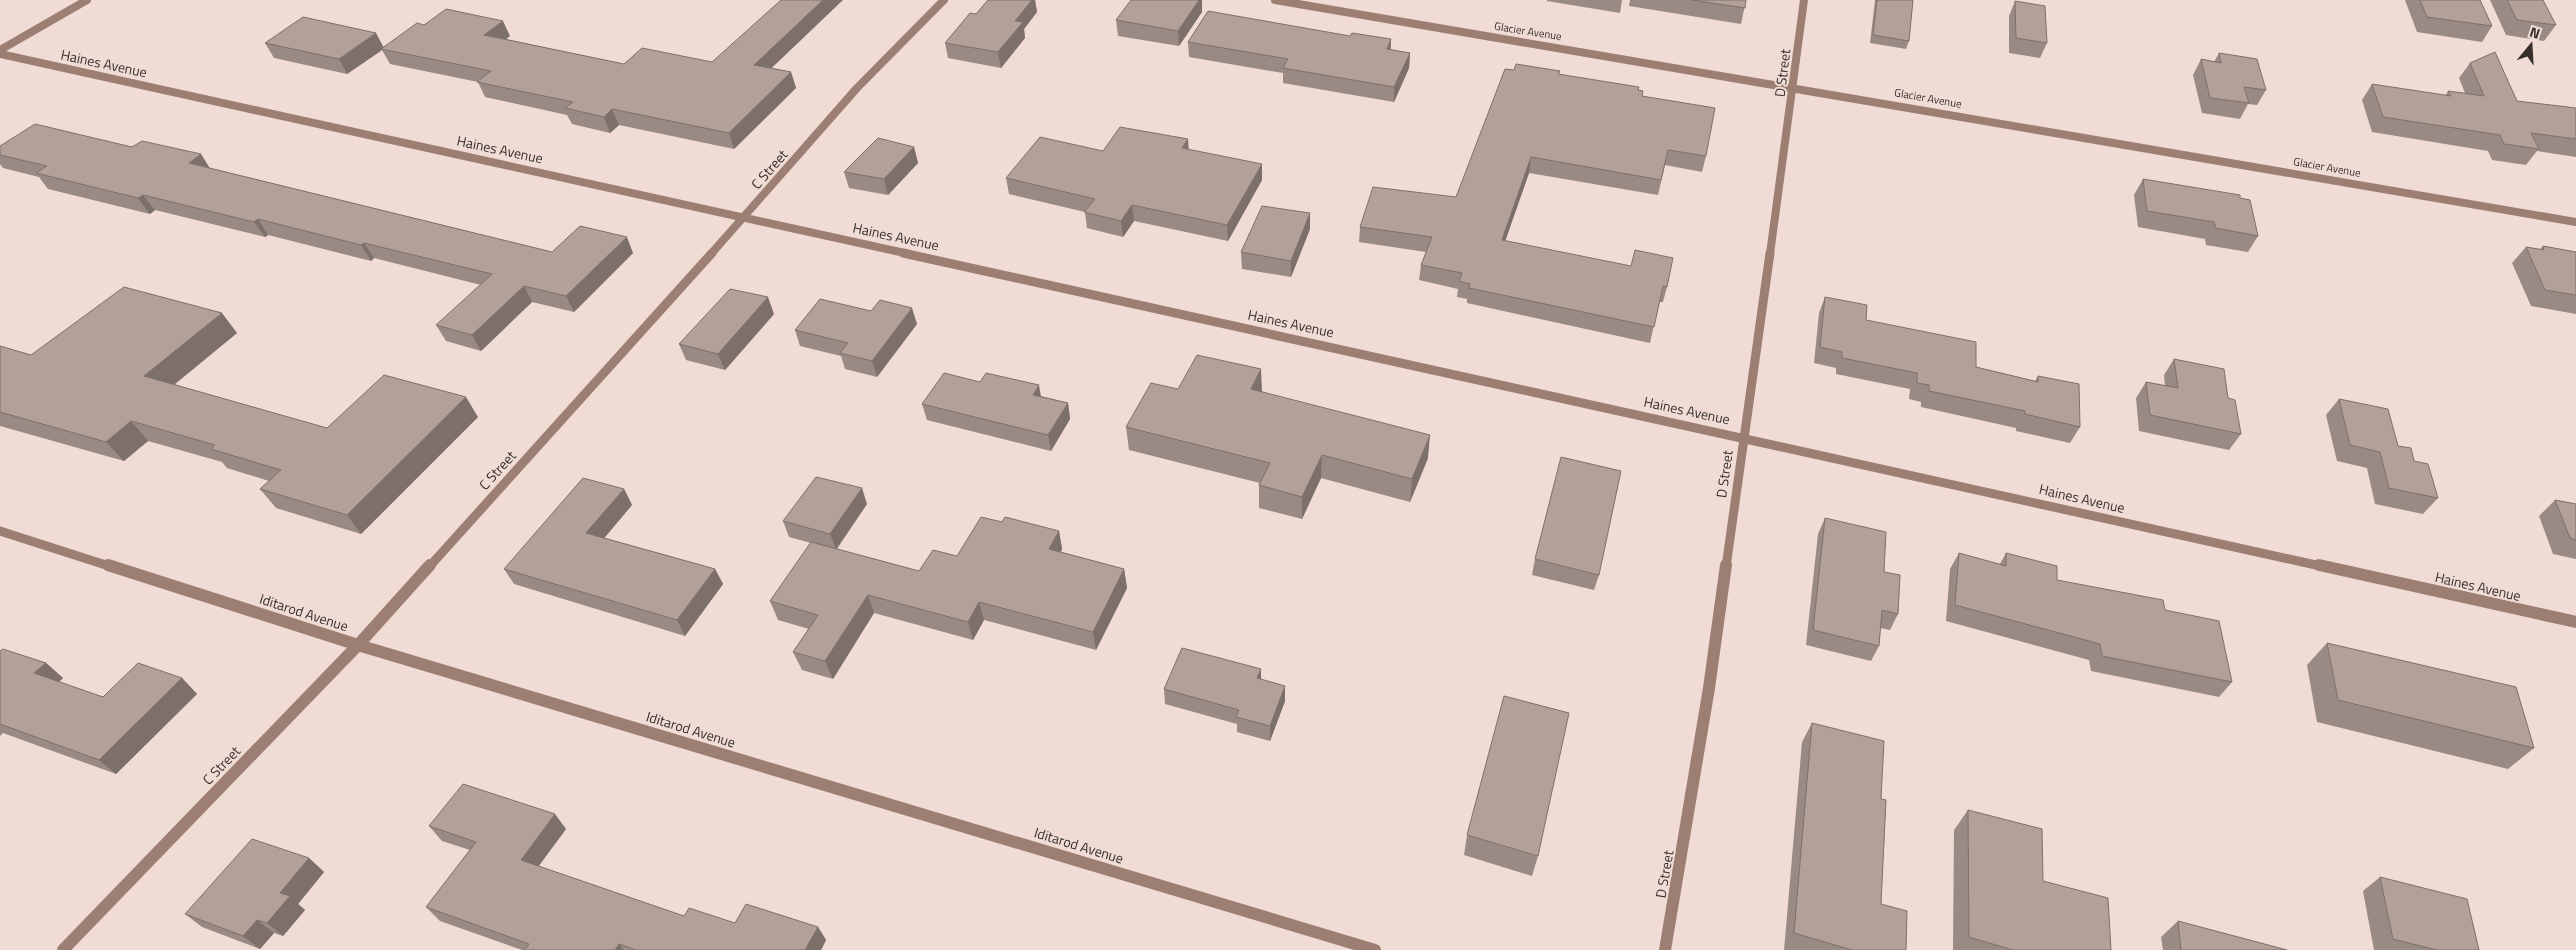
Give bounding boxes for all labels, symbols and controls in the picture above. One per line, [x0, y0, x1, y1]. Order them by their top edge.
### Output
street label: Glacier Avenue [1493, 18, 1563, 44]
north arrow [2506, 20, 2556, 70]
text: N [2527, 21, 2543, 44]
street label: Haines Avenue [59, 44, 149, 82]
street label: D Street [1769, 48, 1795, 98]
street label: Glacier Avenue [1893, 84, 1963, 112]
street label: Haines Avenue [455, 130, 545, 168]
street label: C Street [746, 144, 792, 194]
street label: Glacier Avenue [2292, 153, 2362, 181]
street label: Haines Avenue [851, 217, 941, 255]
street label: Haines Avenue [1246, 304, 1336, 342]
street label: Haines Avenue [1642, 391, 1732, 429]
street label: C Street [474, 446, 521, 494]
street label: D Street [1710, 449, 1738, 499]
street label: Haines Avenue [2037, 478, 2127, 518]
street label: Haines Avenue [2433, 566, 2523, 606]
street label: Iditarod Avenue [257, 588, 351, 636]
street label: Iditarod Avenue [644, 705, 738, 753]
street label: C Street [197, 741, 245, 789]
street label: Iditarod Avenue [1032, 821, 1126, 869]
street label: D Street [1649, 848, 1679, 900]

